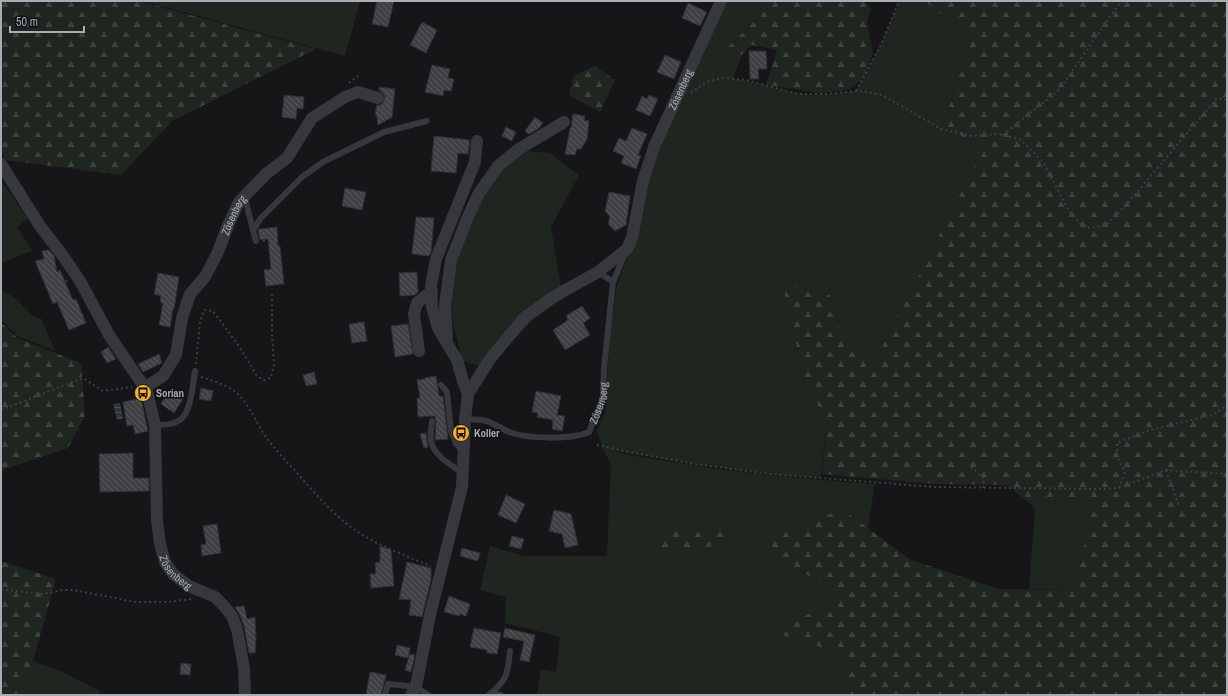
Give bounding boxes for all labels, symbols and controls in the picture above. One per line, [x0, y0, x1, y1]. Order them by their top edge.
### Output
scale bar [10, 8, 84, 34]
text: 50 m [16, 14, 38, 30]
street label: Zösenberg [665, 67, 696, 112]
street label: Zösenberg [218, 192, 249, 237]
street label: Zösenberg [586, 382, 611, 426]
bus stop icon: Sorian [133, 383, 153, 403]
place label: Sorian [156, 386, 184, 400]
bus stop icon: Koller [451, 423, 471, 443]
place label: Koller [474, 426, 500, 440]
street label: Zösenberg [156, 554, 195, 593]

